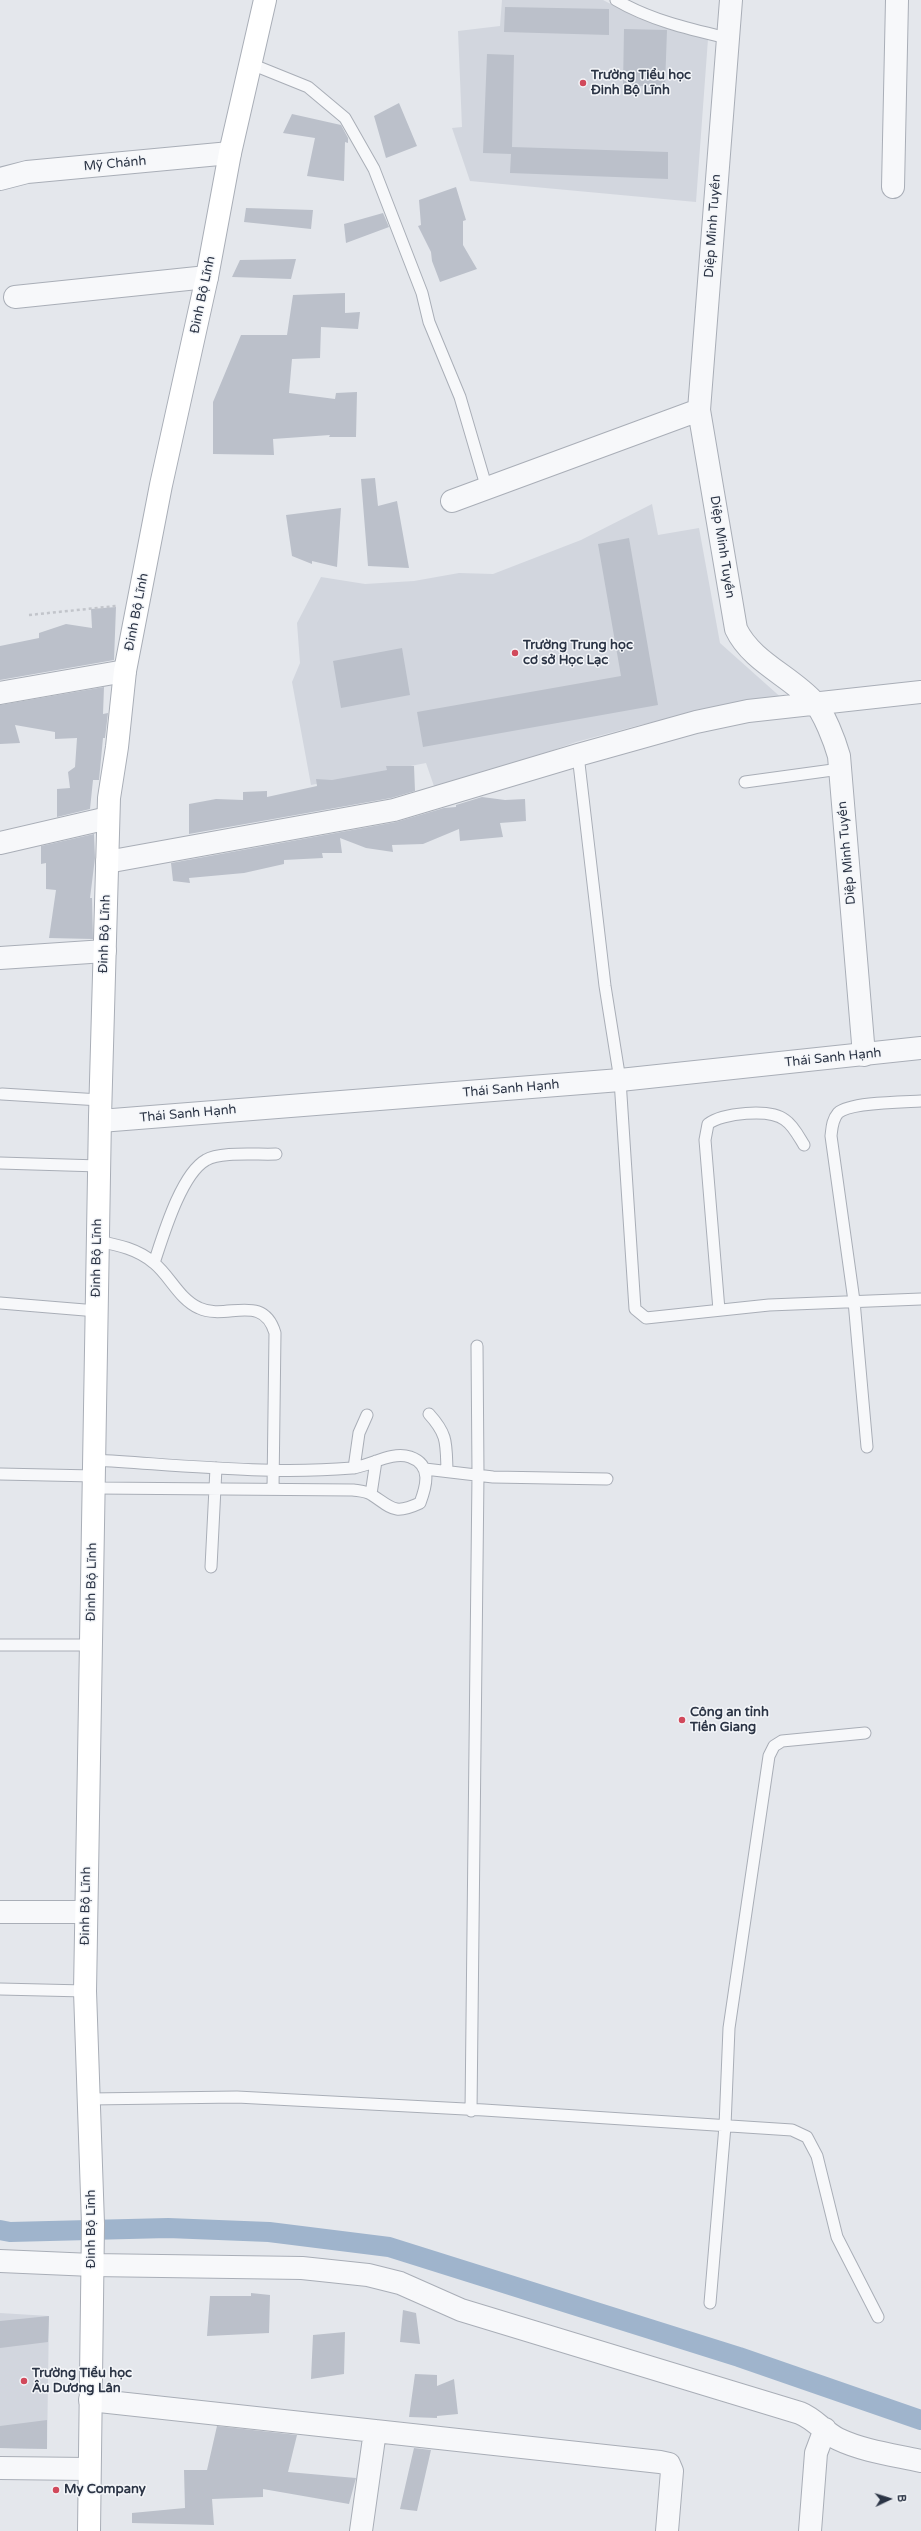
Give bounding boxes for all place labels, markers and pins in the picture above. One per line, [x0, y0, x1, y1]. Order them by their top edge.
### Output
place label: Trường Tiểu học Đinh Bộ Lĩnh [591, 68, 691, 99]
marker: Trường Tiểu học Đinh Bộ Lĩnh [578, 78, 588, 88]
place label: Trường Trung học cơ sở Học Lạc [523, 638, 633, 669]
marker: Trường Trung học cơ sở Học Lạc [510, 648, 520, 658]
place label: Công an tỉnh Tiền Giang [690, 1705, 769, 1736]
marker: Công an tỉnh Tiền Giang [677, 1715, 687, 1725]
place label: Trường Tiểu học Âu Dương Lân [32, 2366, 132, 2397]
marker: Trường Tiểu học Âu Dương Lân [19, 2376, 29, 2386]
place label: My Company [64, 2482, 146, 2498]
marker: My Company [51, 2485, 61, 2495]

